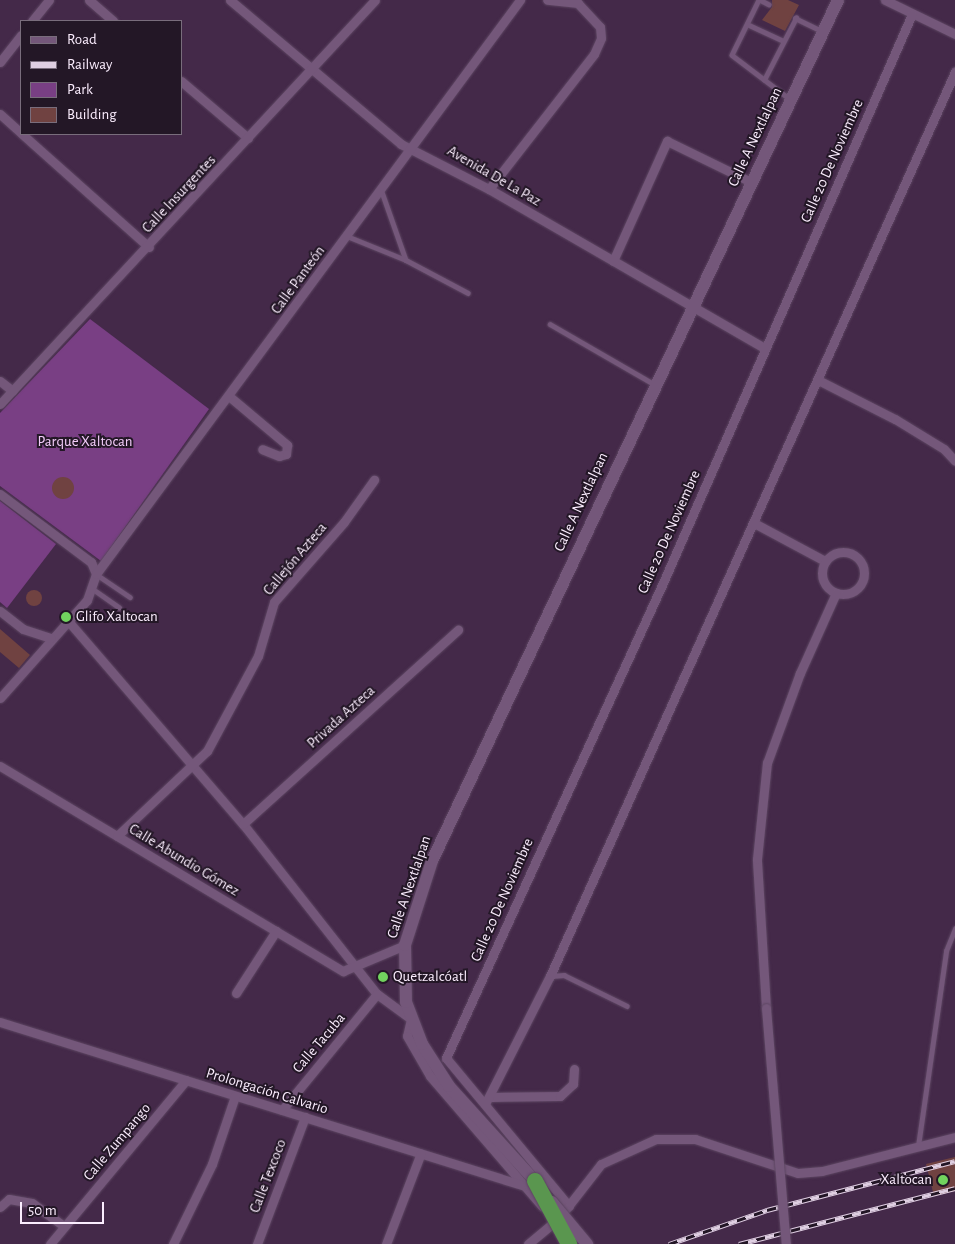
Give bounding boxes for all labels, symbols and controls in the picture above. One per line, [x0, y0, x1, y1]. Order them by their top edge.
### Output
legend [20, 20, 182, 135]
text: Road [67, 32, 97, 47]
text: Railway [67, 57, 112, 72]
text: Park [67, 82, 93, 97]
street label: Calle A Nextlalpan [724, 85, 786, 189]
street label: Calle 20 De Noviembre [797, 97, 867, 225]
text: Building [67, 107, 117, 122]
street label: Avenida De La Paz [444, 142, 544, 210]
street label: Calle Insurgentes [138, 151, 220, 237]
street label: Calle Panteón [267, 242, 329, 318]
park label: Parque Xaltocan [37, 433, 133, 451]
street label: Calle A Nextlalpan [550, 450, 612, 554]
street label: Calle 20 De Noviembre [634, 468, 704, 596]
street label: Callejón Azteca [259, 519, 331, 599]
place label: Glifo Xaltocan [76, 608, 158, 626]
marker: Glifo Xaltocan [60, 611, 72, 623]
street label: Privada Azteca [303, 682, 379, 752]
street label: Calle Abundio Gómez [126, 820, 242, 900]
street label: Calle A Nextlalpan [383, 833, 435, 941]
street label: Calle 20 De Noviembre [467, 836, 537, 964]
place label: Quetzalcóatl [393, 968, 467, 986]
marker: Quetzalcóatl [377, 971, 389, 983]
street label: Calle Tacuba [289, 1009, 349, 1077]
street label: Prolongación Calvario [204, 1064, 330, 1118]
street label: Calle Zumpango [79, 1100, 155, 1184]
street label: Calle Texcoco [246, 1137, 290, 1215]
place label: Xaltocan [881, 1171, 932, 1189]
marker: Xaltocan [936, 1173, 950, 1187]
scale bar [22, 1192, 106, 1224]
text: 50 m [28, 1203, 57, 1218]

